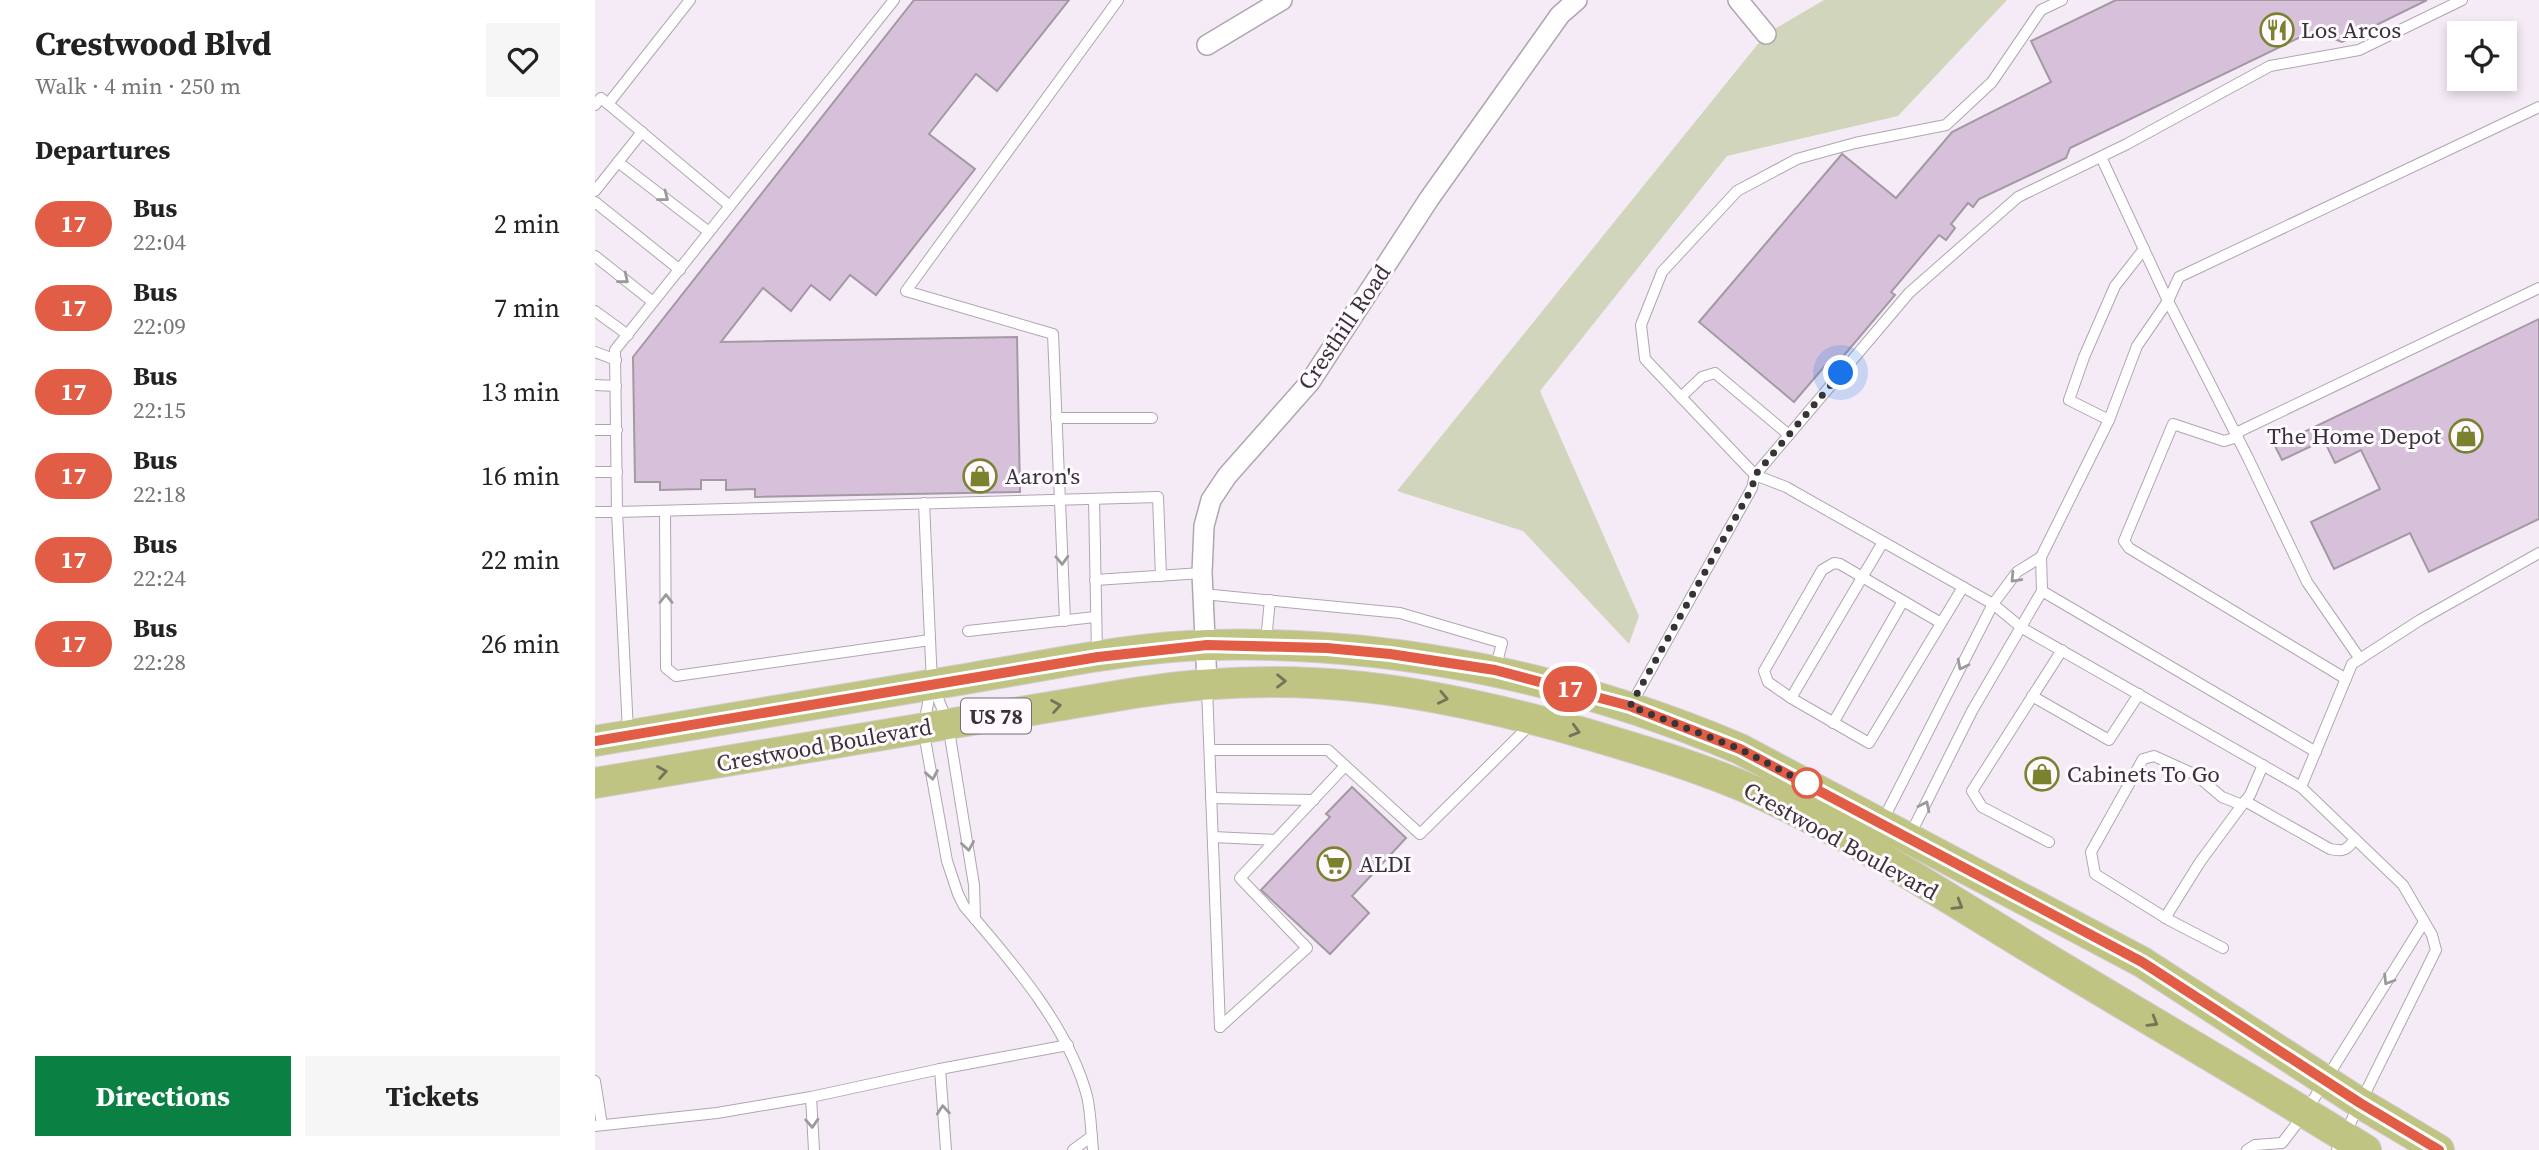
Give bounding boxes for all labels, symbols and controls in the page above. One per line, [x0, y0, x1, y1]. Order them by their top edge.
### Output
restaurant icon: Los Arcos [2258, 11, 2296, 49]
place label: Los Arcos [2301, 14, 2401, 46]
text: Crestwood Blvd [35, 21, 272, 66]
map controls [2447, 21, 2517, 91]
button: locate [2447, 21, 2517, 91]
button: heart [486, 23, 560, 97]
text: Walk · 4 min · 250 m [35, 70, 241, 102]
text: Departures [35, 132, 170, 168]
one-way arrow [656, 189, 668, 202]
text: Bus [133, 190, 177, 226]
text: 2 min [494, 206, 560, 242]
text: 17 [60, 207, 87, 240]
text: 22:04 [133, 226, 186, 258]
street label: Cresthill Road [1290, 258, 1398, 396]
one-way arrow [617, 271, 629, 284]
text: Bus [133, 274, 177, 310]
text: 7 min [494, 290, 560, 326]
text: 17 [60, 291, 87, 324]
text: 22:09 [133, 310, 186, 342]
your location [1823, 355, 1858, 390]
text: Bus [133, 358, 177, 394]
text: 13 min [481, 374, 560, 410]
text: 17 [60, 375, 87, 408]
text: 22:15 [133, 394, 186, 426]
shop icon: The Home Depot [2447, 417, 2485, 455]
place label: The Home Depot [2267, 420, 2442, 452]
text: Bus [133, 442, 177, 478]
shop icon: Aaron's [961, 457, 999, 495]
text: 16 min [481, 458, 560, 494]
text: 17 [60, 459, 87, 492]
place label: Aaron's [1005, 460, 1080, 492]
text: 22:18 [133, 478, 186, 510]
text: Bus [133, 526, 177, 562]
text: 22 min [481, 542, 560, 578]
text: 17 [60, 543, 87, 576]
one-way arrow [1055, 555, 1070, 566]
text: 22:24 [133, 562, 186, 594]
one-way arrow [2010, 570, 2023, 583]
one-way arrow [658, 594, 674, 604]
text: Bus [133, 610, 177, 646]
text: 26 min [481, 626, 560, 662]
text: 17 [60, 627, 87, 660]
text: 22:28 [133, 646, 186, 678]
one-way arrow [1957, 658, 1970, 670]
line badge: 17 [1539, 666, 1601, 712]
text: 17 [1557, 672, 1583, 705]
one-way arrow [1276, 674, 1287, 689]
one-way arrow [1437, 689, 1449, 704]
road number: US 78 [961, 698, 1031, 734]
one-way arrow [1050, 699, 1062, 714]
street label: Crestwood Boulevard [714, 710, 934, 780]
one-way arrow [1568, 722, 1580, 737]
shop icon: Cabinets To Go [2023, 755, 2061, 793]
place label: Cabinets To Go [2067, 758, 2220, 790]
one-way arrow [656, 765, 668, 780]
unlabelled marker [1792, 768, 1822, 798]
one-way arrow [923, 769, 938, 781]
street label: Crestwood Boulevard [1738, 774, 1944, 908]
one-way arrow [1916, 801, 1930, 813]
one-way arrow [960, 840, 975, 852]
supermarket icon: ALDI [1315, 845, 1353, 883]
place label: ALDI [1359, 848, 1412, 880]
one-way arrow [1951, 897, 1964, 910]
one-way arrow [2384, 972, 2397, 985]
one-way arrow [2146, 1014, 2159, 1027]
button: Directions [35, 1056, 291, 1136]
button: Tickets [305, 1056, 560, 1136]
one-way arrow [936, 1104, 951, 1115]
one-way arrow [805, 1118, 820, 1129]

